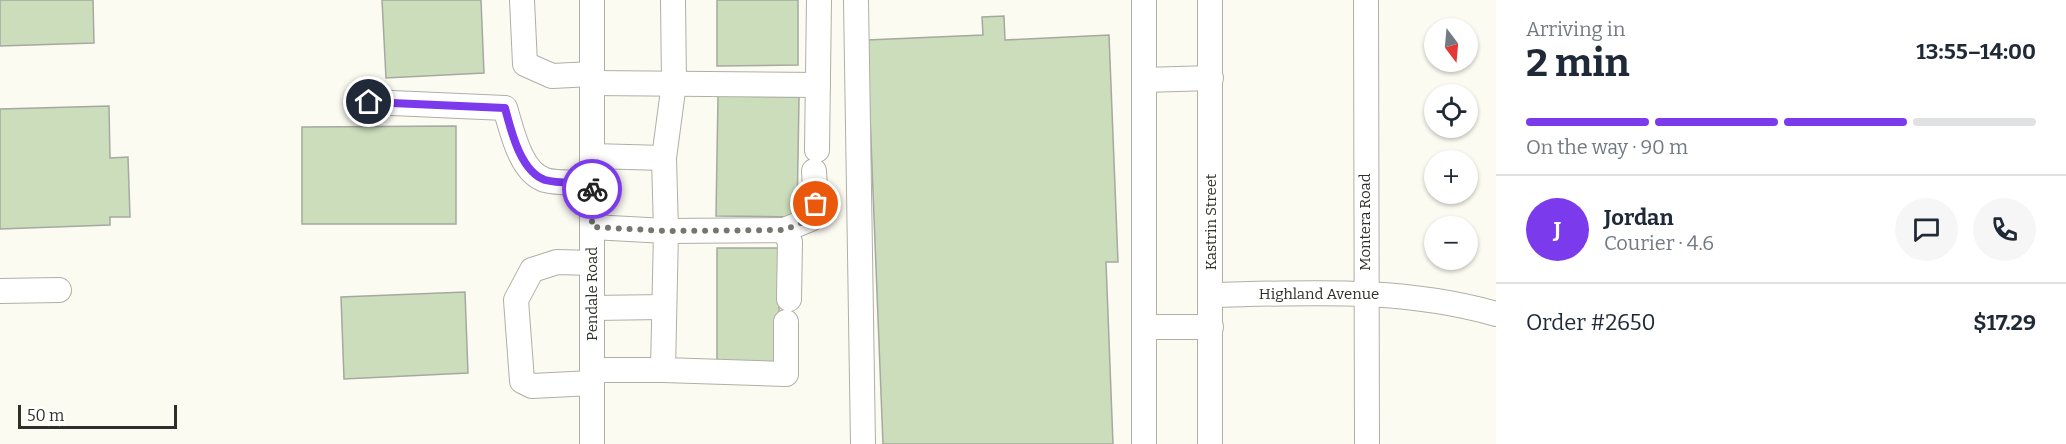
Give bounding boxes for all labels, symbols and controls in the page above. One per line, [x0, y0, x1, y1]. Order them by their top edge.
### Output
text: Arriving in [1526, 17, 1625, 41]
north arrow [1424, 18, 1478, 72]
map controls [1424, 18, 1478, 270]
text: 13:55–14:00 [1916, 38, 2036, 65]
text: 2 min [1526, 40, 1630, 86]
pin [343, 76, 394, 127]
button: locate [1424, 84, 1478, 138]
icon: home [352, 85, 385, 118]
text: On the way · 90 m [1526, 135, 1688, 159]
button: + [1424, 150, 1478, 204]
courier [562, 159, 622, 219]
icon: bike [576, 173, 609, 206]
street label: Kastrin Street [1202, 173, 1220, 270]
street label: Montera Road [1356, 173, 1374, 271]
pin [790, 178, 841, 229]
icon: bag [799, 187, 832, 220]
button: chat [1895, 198, 1958, 261]
button: phone [1973, 198, 2036, 261]
text: Jordan [1604, 204, 1674, 231]
button: − [1424, 216, 1478, 270]
text: J [1554, 216, 1561, 243]
text: Courier · 4.6 [1604, 231, 1714, 255]
street label: Pendale Road [583, 247, 601, 341]
street label: Highland Avenue [1259, 285, 1379, 303]
text: Order #2650 [1526, 309, 1656, 336]
text: $17.29 [1973, 309, 2036, 336]
scale bar [18, 402, 177, 430]
text: 50 m [27, 406, 64, 425]

